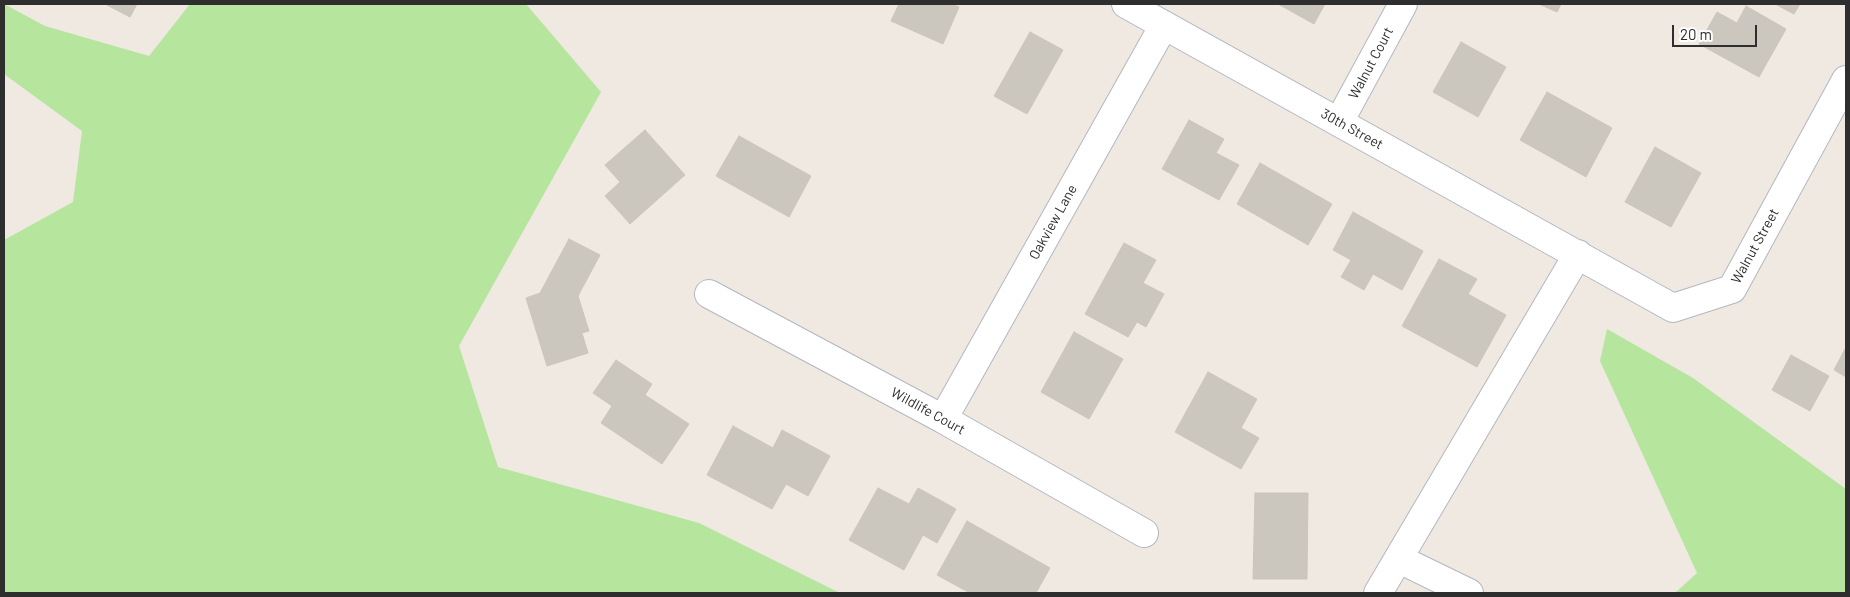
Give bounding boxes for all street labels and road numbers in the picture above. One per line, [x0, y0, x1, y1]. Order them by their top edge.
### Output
street label: Walnut Court [1345, 24, 1397, 102]
street label: 30th Street [1318, 105, 1386, 153]
street label: Oakview Lane [1025, 182, 1081, 262]
street label: Walnut Street [1727, 206, 1783, 286]
street label: Wildlife Court [888, 384, 968, 438]

